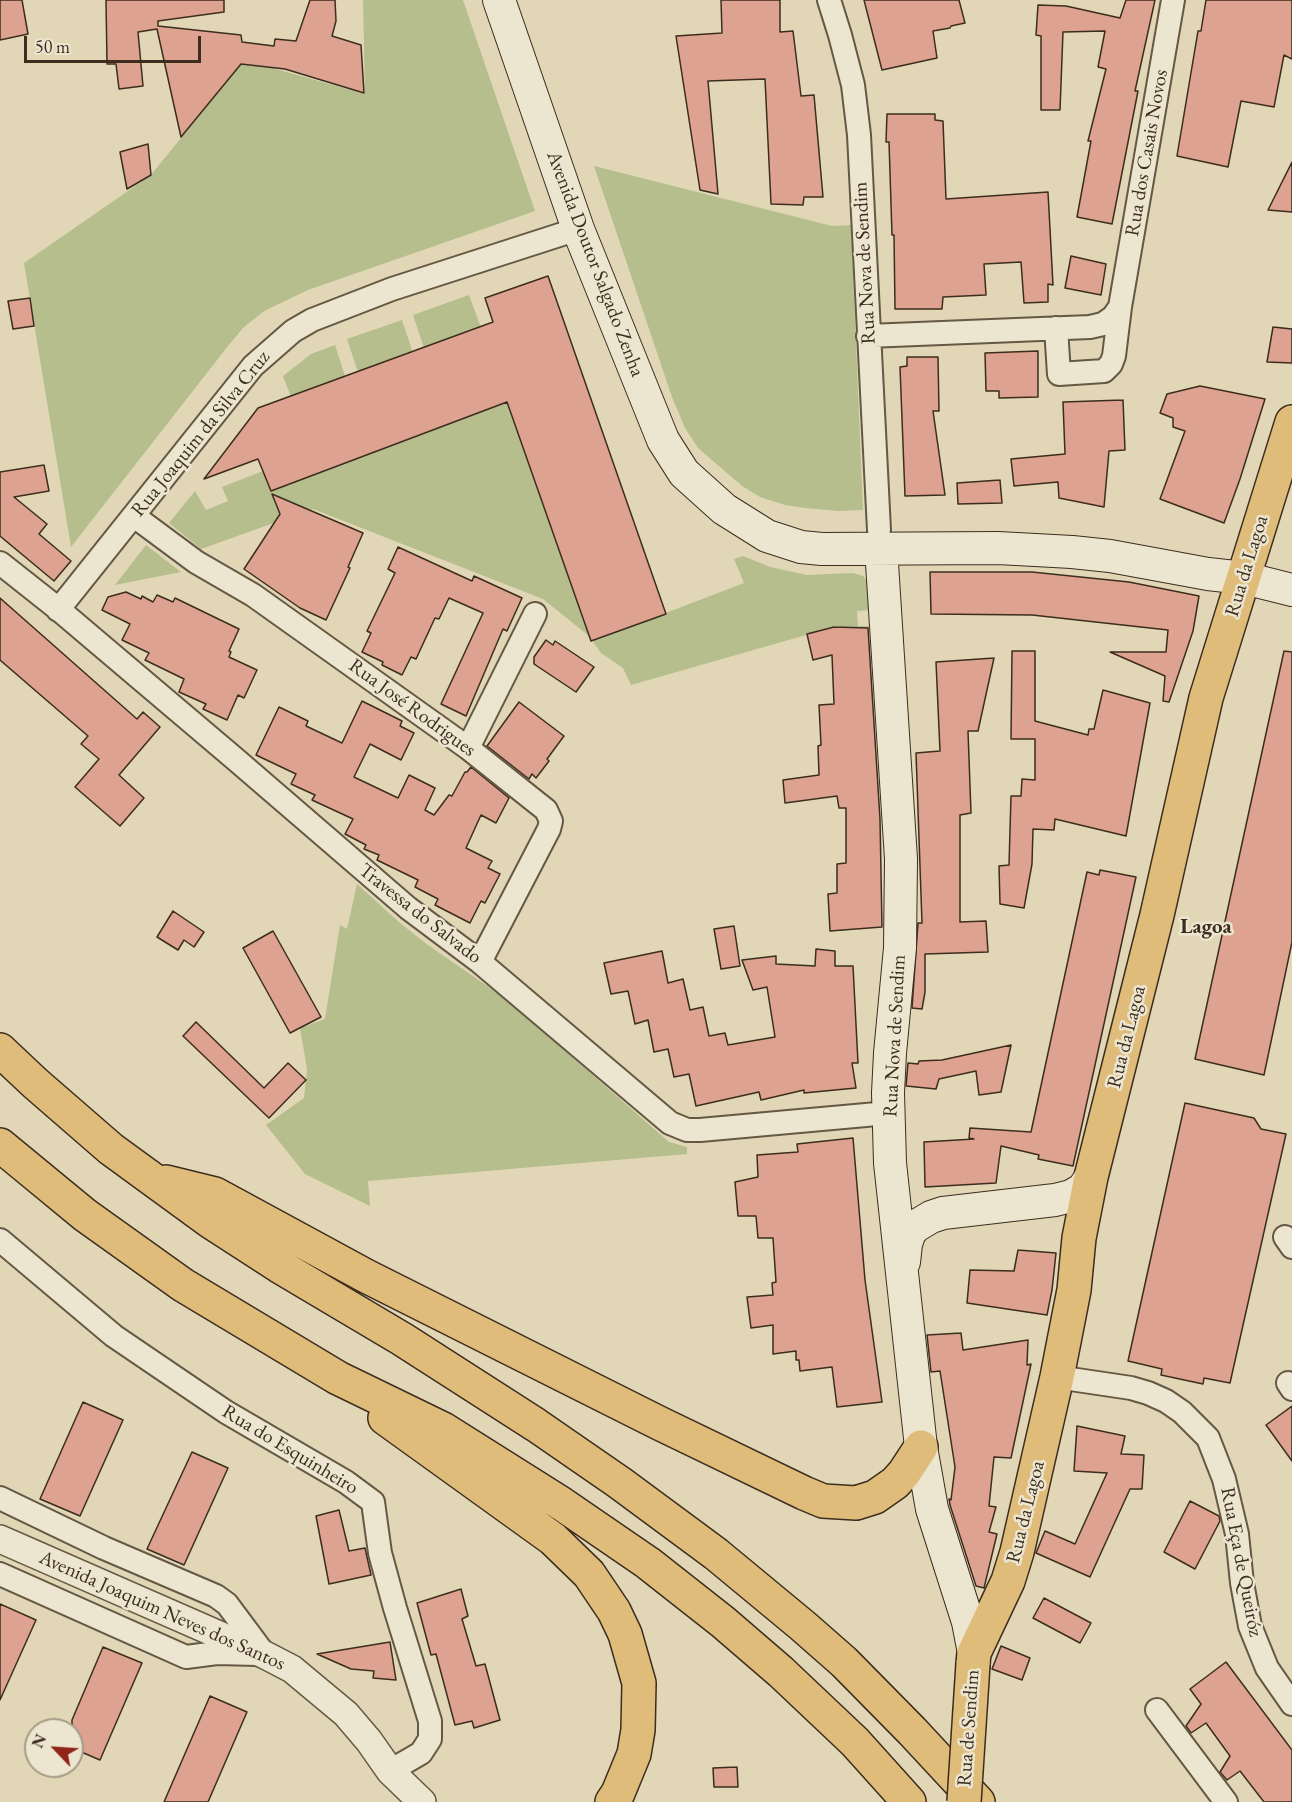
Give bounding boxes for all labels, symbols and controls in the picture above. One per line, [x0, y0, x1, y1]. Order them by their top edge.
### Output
scale bar [27, 24, 204, 62]
text: 50 m [35, 35, 70, 58]
street label: Rua dos Casais Novos [1120, 68, 1174, 238]
street label: Avenida Doutor Salgado Zenha [541, 148, 649, 380]
street label: Rua Nova de Sendim [849, 181, 881, 345]
street label: Rua Joaquim da Silva Cruz [127, 346, 275, 522]
street label: Rua da Lagoa [1220, 512, 1274, 620]
street label: Rua José Rodrigues [344, 654, 480, 762]
street label: Travessa do Salvado [354, 859, 486, 969]
district label: Lagoa [1180, 914, 1232, 940]
street label: Rua Nova de Sendim [879, 954, 911, 1118]
street label: Rua da Lagoa [1103, 983, 1151, 1091]
street label: Rua do Esquinheiro [218, 1400, 362, 1500]
street label: Rua da Lagoa [1002, 1458, 1050, 1566]
street label: Rua Eça de Queiróz [1215, 1485, 1267, 1639]
street label: Avenida Joaquim Neves dos Santos [35, 1546, 289, 1676]
street label: Rua de Sendim [953, 1669, 985, 1787]
north arrow [24, 1718, 84, 1778]
text: N [27, 1731, 51, 1751]

